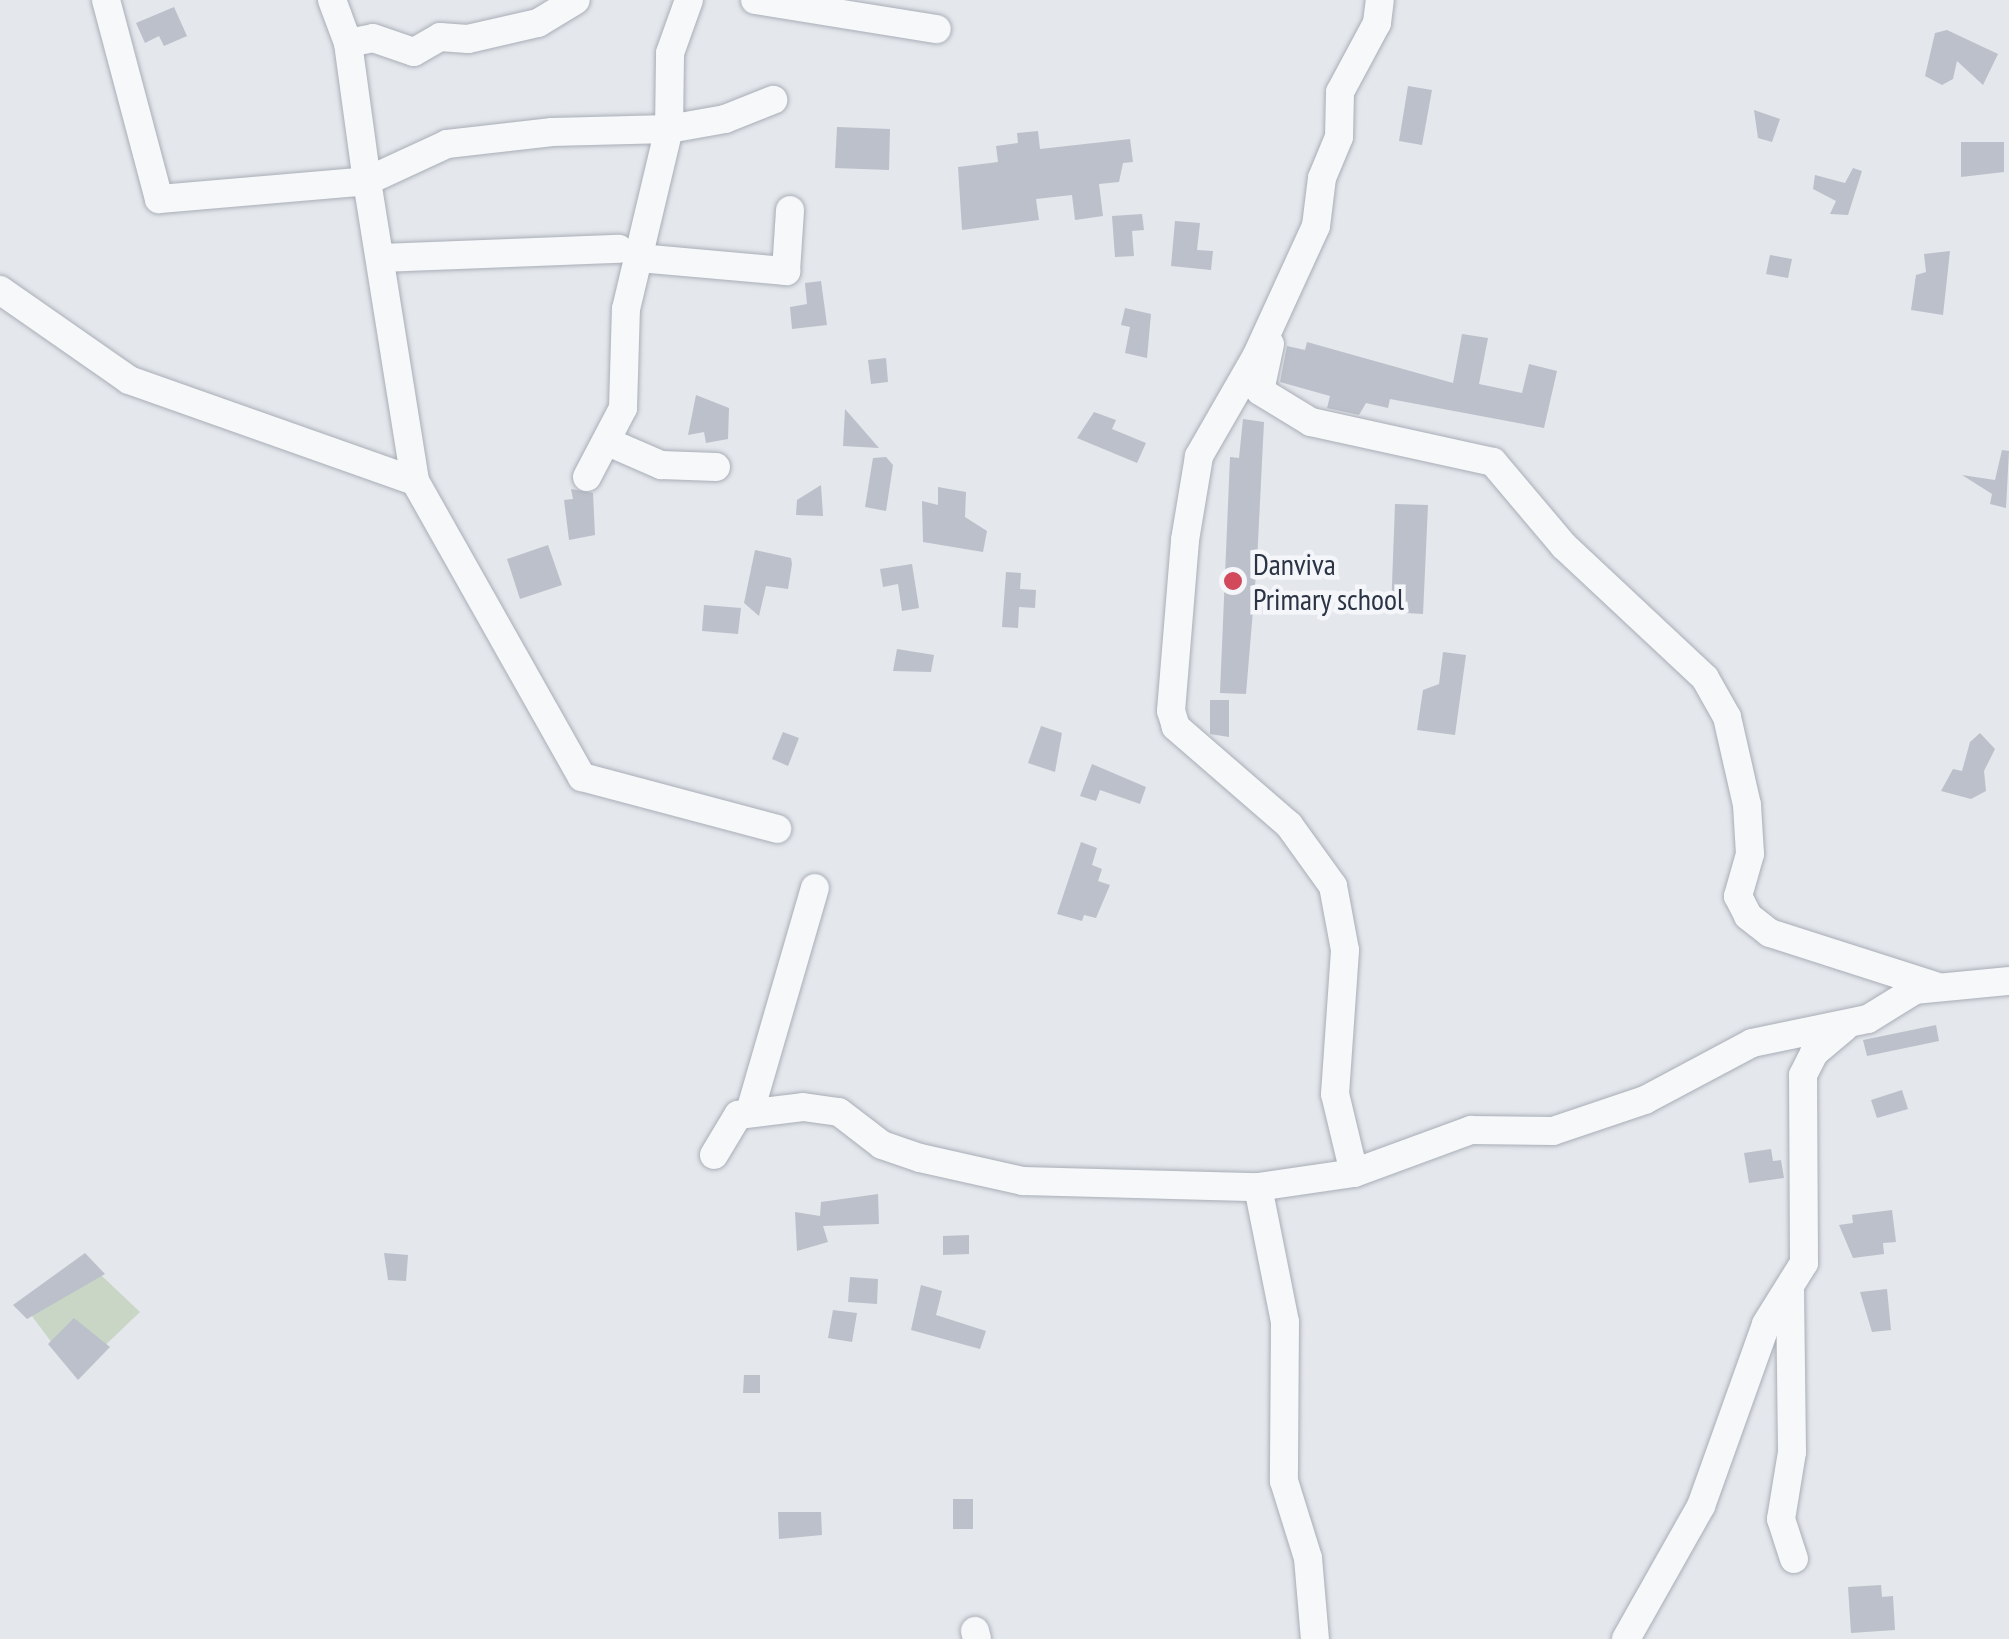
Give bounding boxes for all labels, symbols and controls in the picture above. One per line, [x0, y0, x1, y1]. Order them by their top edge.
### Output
place label: Danviva Primary school [1253, 546, 1405, 616]
marker: Danviva Primary school [1222, 570, 1244, 592]

